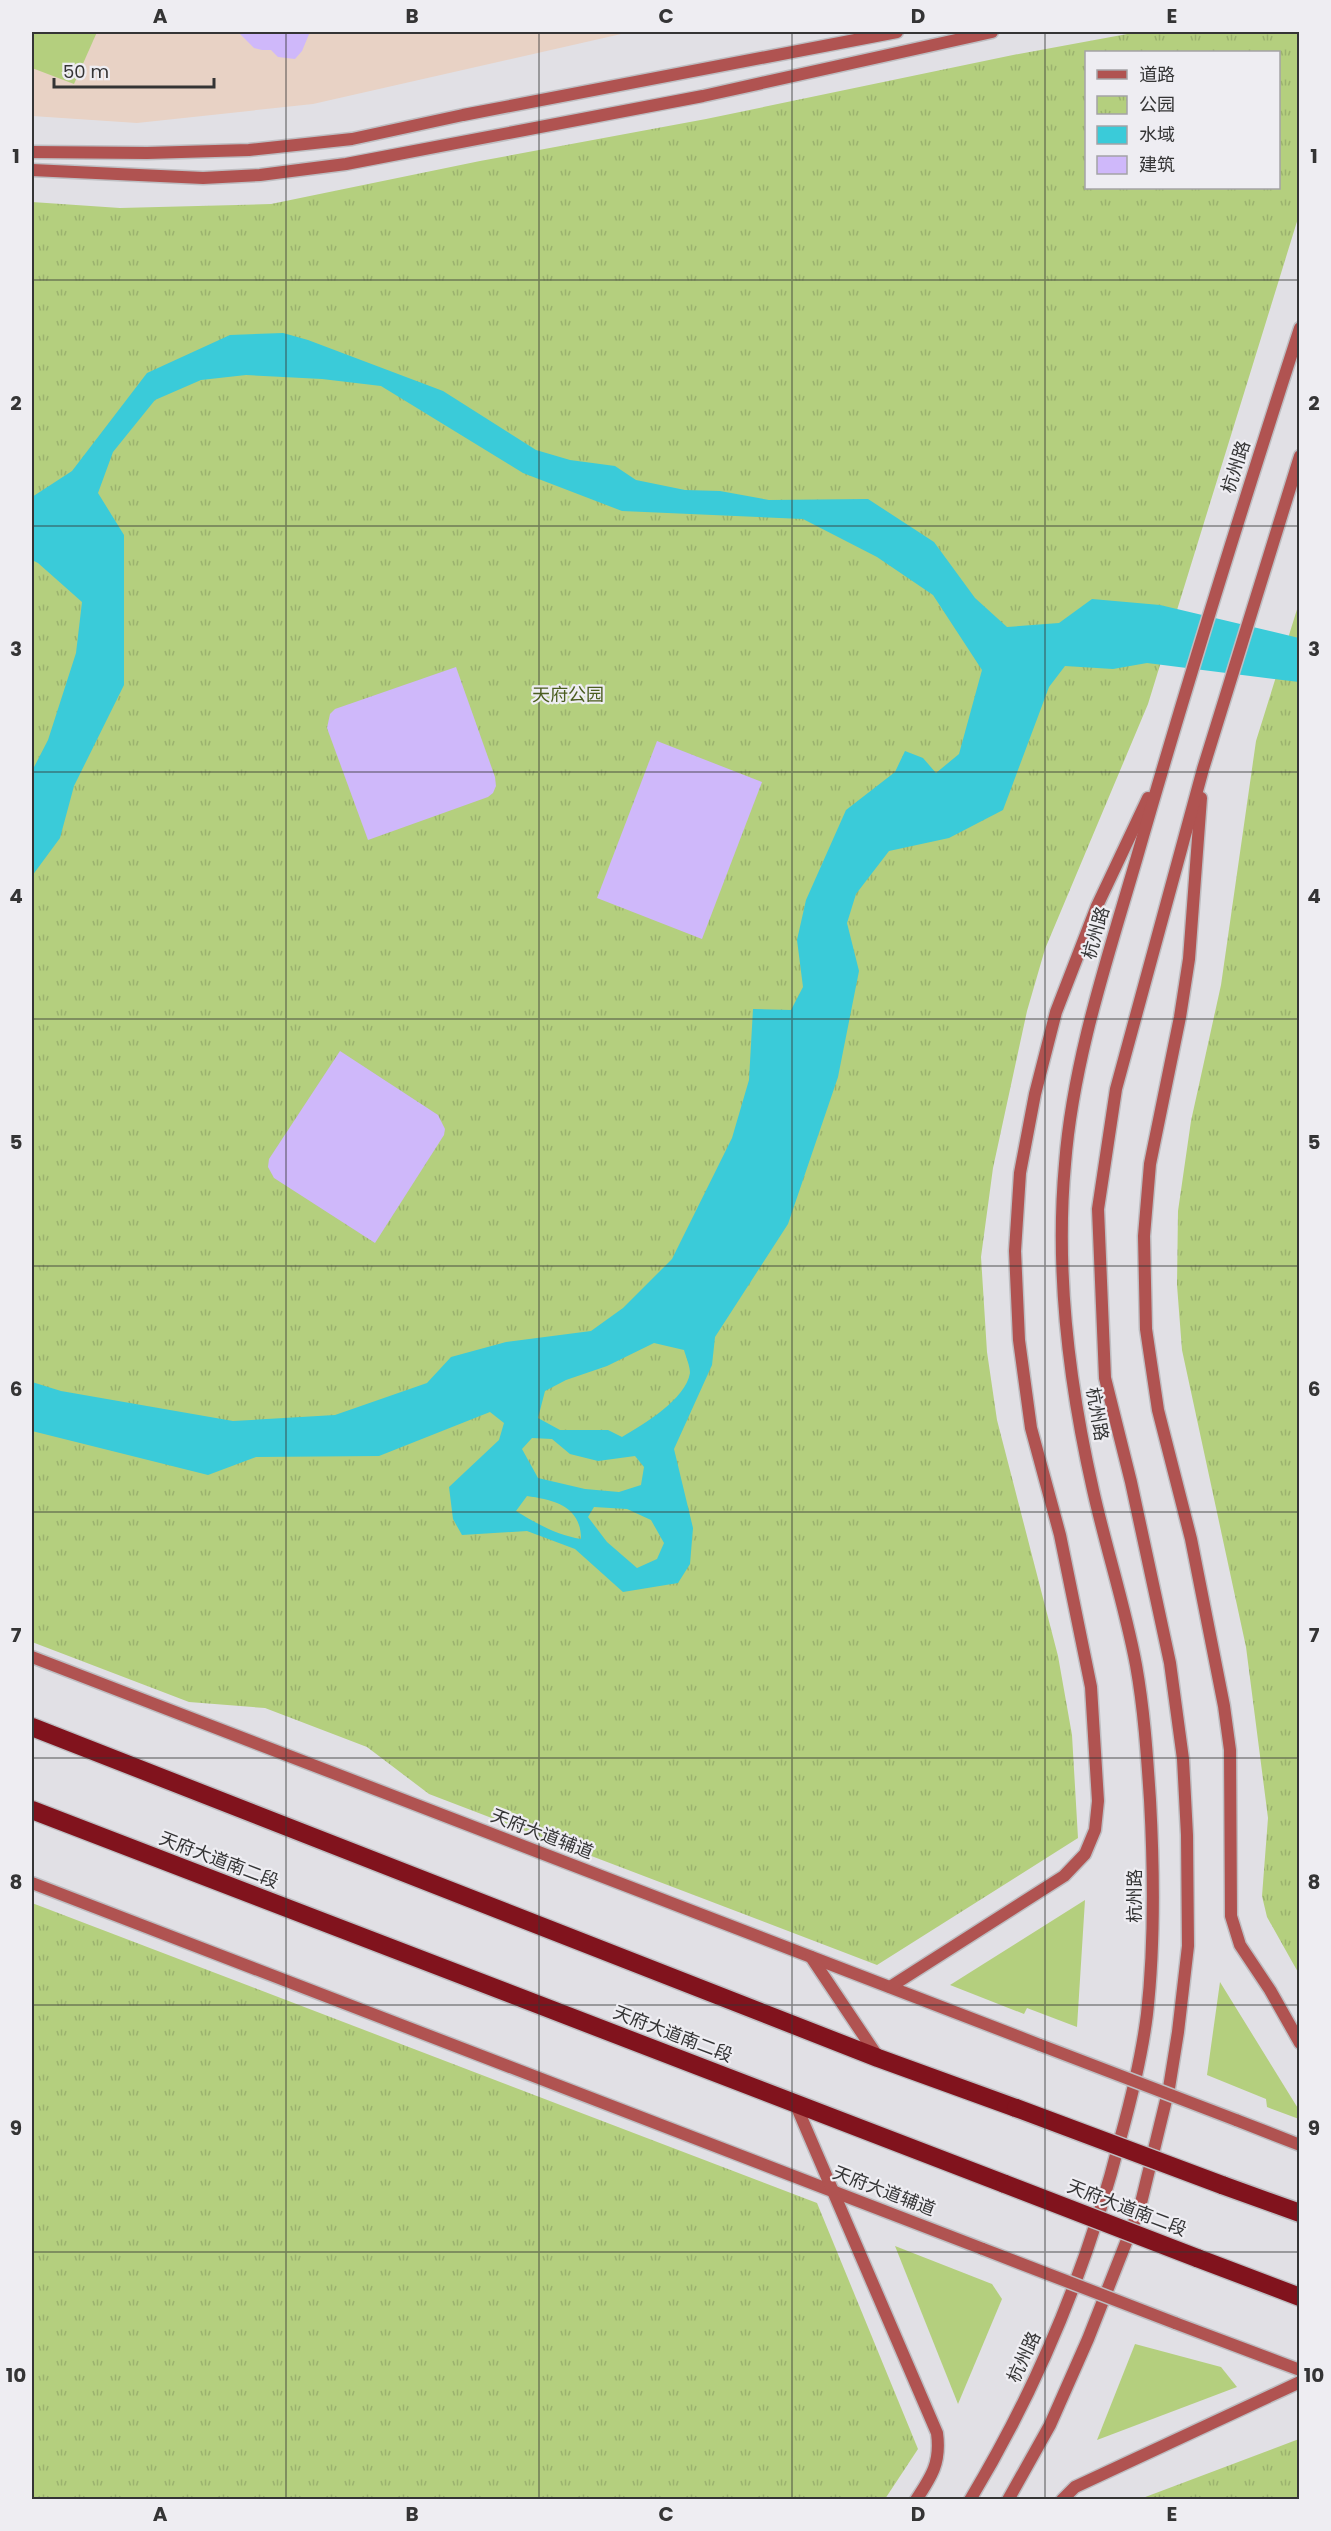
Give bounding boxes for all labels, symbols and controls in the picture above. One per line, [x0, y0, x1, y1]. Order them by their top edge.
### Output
text: A [153, 2, 168, 30]
text: B [405, 2, 419, 30]
text: C [658, 2, 674, 30]
text: D [911, 2, 925, 30]
text: E [1167, 2, 1177, 30]
scale bar [54, 51, 214, 89]
legend [1085, 51, 1280, 189]
text: 50 m [63, 59, 109, 84]
text: 道路 [1139, 62, 1175, 87]
text: 公园 [1139, 92, 1175, 117]
text: 水域 [1139, 122, 1175, 147]
text: 1 [12, 142, 20, 170]
text: 1 [1310, 142, 1318, 170]
text: 建筑 [1139, 152, 1175, 177]
text: 2 [10, 389, 22, 417]
text: 2 [1308, 389, 1320, 417]
street label: 杭州路 [1215, 437, 1256, 496]
text: 3 [10, 635, 22, 663]
text: 3 [1308, 635, 1320, 663]
park label: 天府公园 [532, 682, 604, 707]
text: 4 [9, 882, 23, 910]
text: 4 [1307, 882, 1321, 910]
street label: 杭州路 [1076, 903, 1115, 962]
text: 5 [10, 1128, 23, 1156]
text: 5 [1308, 1128, 1321, 1156]
text: 6 [10, 1375, 22, 1403]
text: 6 [1308, 1375, 1320, 1403]
street label: 杭州路 [1080, 1385, 1114, 1443]
text: 7 [11, 1621, 22, 1649]
text: 7 [1309, 1621, 1320, 1649]
street label: 天府大道辅道 [487, 1803, 597, 1865]
street label: 天府大道南二段 [156, 1825, 282, 1894]
text: 8 [10, 1868, 22, 1896]
text: 8 [1308, 1868, 1320, 1896]
street label: 杭州路 [1122, 1869, 1147, 1923]
street label: 天府大道南二段 [610, 1999, 736, 2068]
text: 9 [10, 2114, 22, 2142]
text: 9 [1308, 2114, 1320, 2142]
street label: 天府大道辅道 [829, 2160, 939, 2222]
street label: 天府大道南二段 [1064, 2173, 1190, 2242]
street label: 杭州路 [1001, 2327, 1046, 2387]
text: 10 [6, 2361, 26, 2389]
text: 10 [1304, 2361, 1324, 2389]
text: A [153, 2500, 168, 2528]
text: B [405, 2500, 419, 2528]
text: C [658, 2500, 674, 2528]
text: D [911, 2500, 925, 2528]
text: E [1167, 2500, 1177, 2528]

